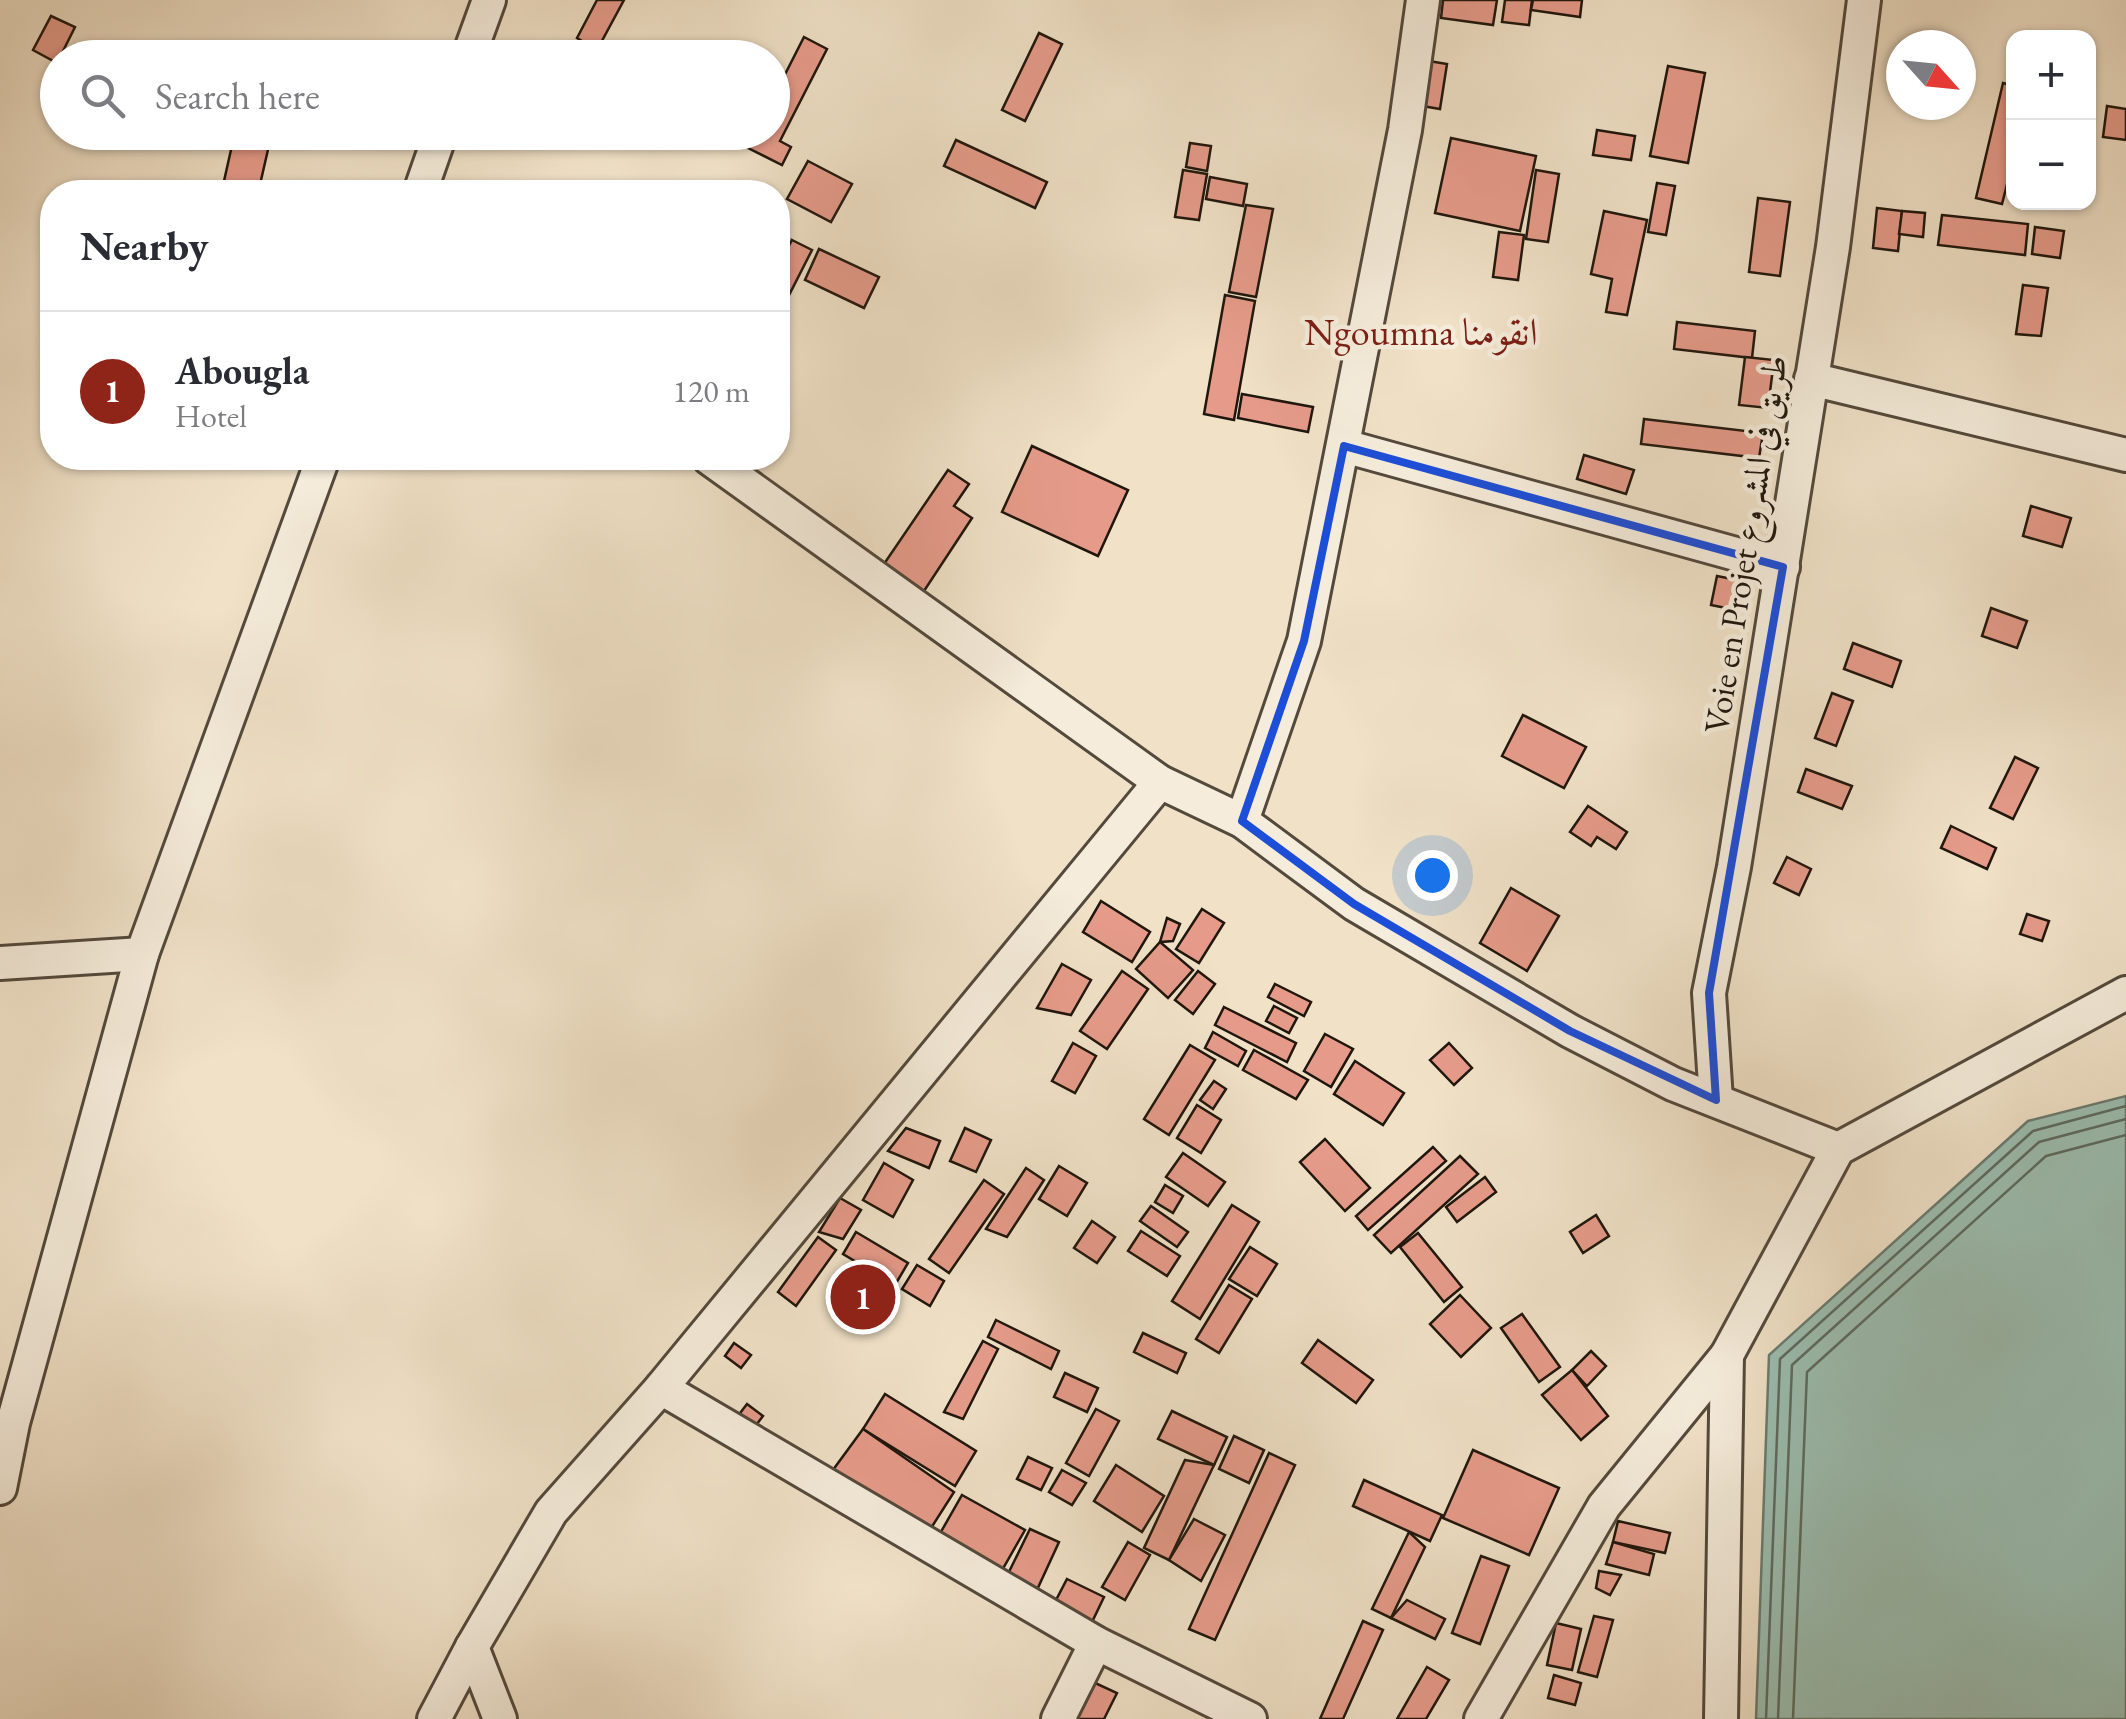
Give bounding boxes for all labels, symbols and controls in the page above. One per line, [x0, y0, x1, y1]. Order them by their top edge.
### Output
north arrow [1886, 30, 1976, 120]
map controls [2006, 30, 2096, 210]
button: + [2006, 30, 2096, 120]
search box [40, 40, 790, 150]
icon: search [75, 68, 130, 123]
text: Search here [155, 71, 320, 120]
button: − [2006, 120, 2096, 210]
text: Nearby [80, 218, 209, 273]
district label: Ngoumna انقومنا [1304, 307, 1538, 356]
text: Abougla [175, 346, 309, 395]
street label: Voie en Projet طريق في المشروع [1693, 352, 1804, 737]
text: 1 [104, 370, 121, 412]
text: 120 m [673, 370, 750, 412]
text: Hotel [175, 395, 247, 437]
your location [1407, 850, 1458, 901]
pin: 1 [830, 1260, 896, 1334]

